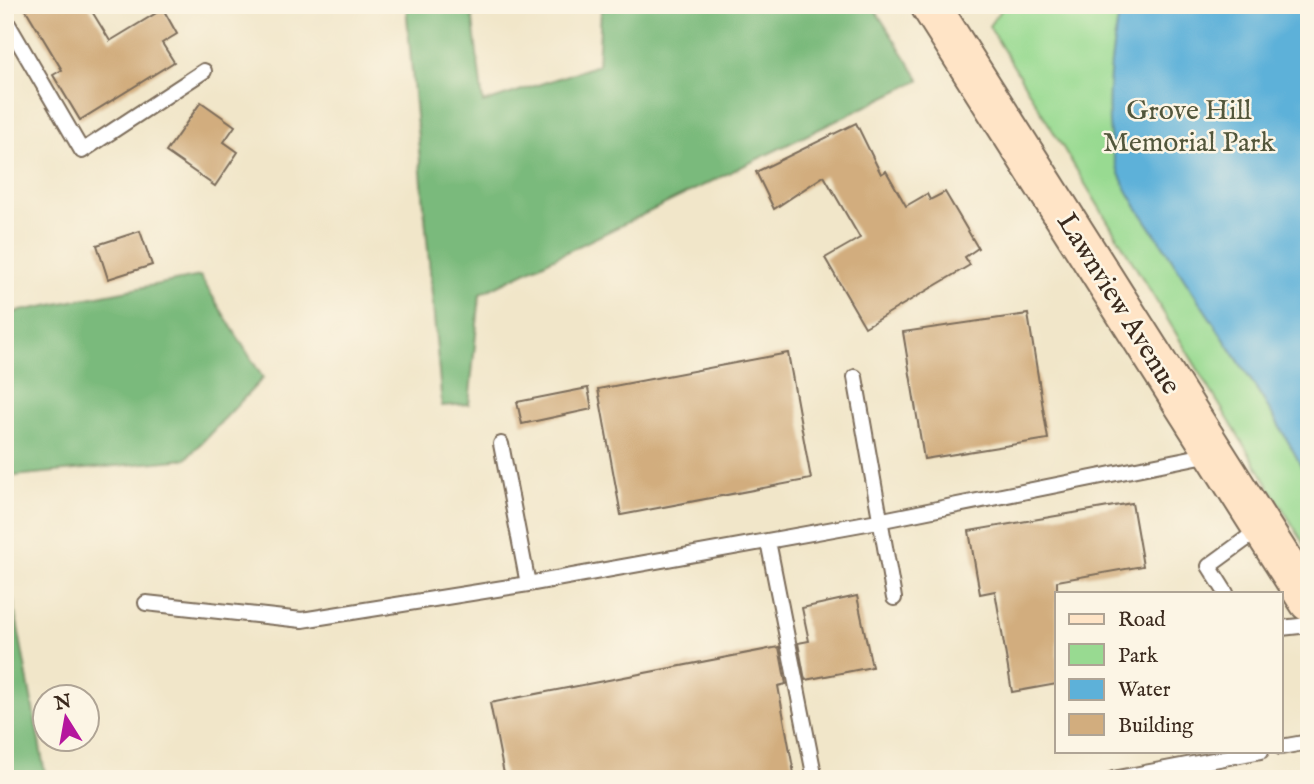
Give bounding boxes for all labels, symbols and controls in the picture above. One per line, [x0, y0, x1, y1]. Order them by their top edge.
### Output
park label: Grove Hill Memorial Park [1103, 94, 1276, 161]
street label: Lawnview Avenue [1048, 207, 1188, 401]
legend [1055, 592, 1282, 752]
text: Road [1118, 607, 1166, 634]
text: Park [1118, 643, 1159, 670]
text: Water [1118, 677, 1171, 704]
north arrow [32, 682, 102, 752]
text: N [52, 690, 74, 717]
text: Building [1118, 713, 1194, 740]

